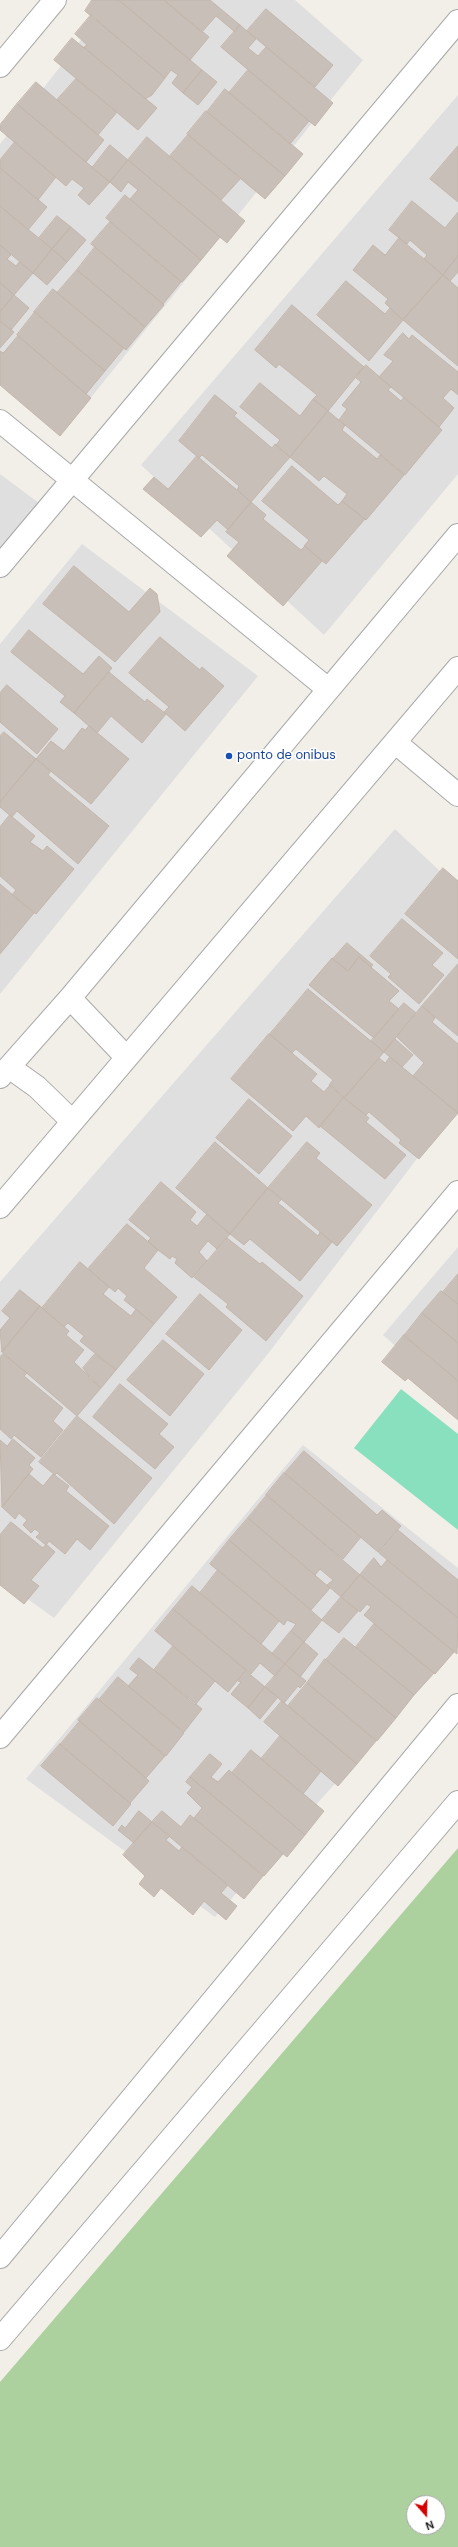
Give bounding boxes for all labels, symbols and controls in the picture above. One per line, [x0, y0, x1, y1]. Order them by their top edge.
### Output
place label: ponto de onibus [237, 748, 336, 764]
marker: ponto de onibus [224, 751, 234, 761]
north arrow [406, 2495, 446, 2535]
text: N [424, 2517, 436, 2533]

